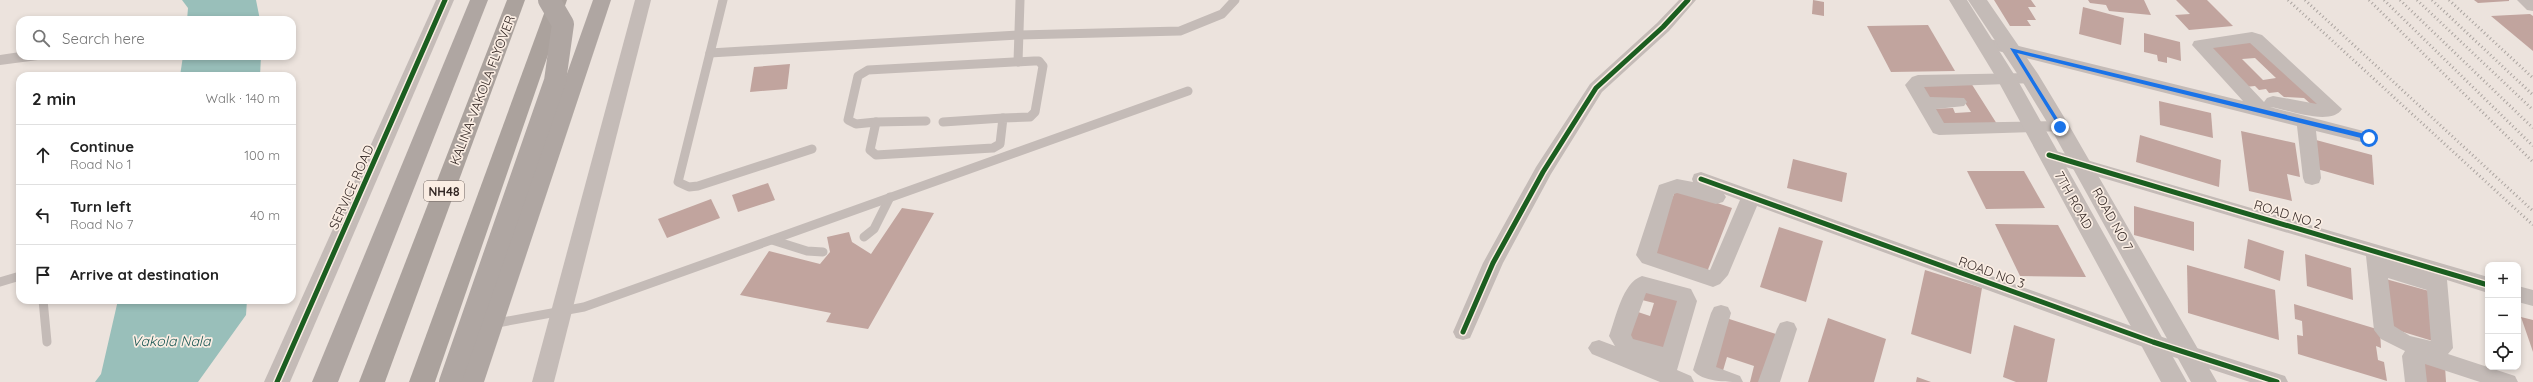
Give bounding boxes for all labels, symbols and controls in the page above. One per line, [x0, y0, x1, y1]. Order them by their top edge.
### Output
street label: KALINA-VAKOLA FLYOVER [446, 13, 518, 167]
search box [16, 16, 296, 60]
icon: search [30, 27, 52, 49]
text: Search here [62, 29, 145, 48]
text: 2 min [32, 88, 76, 109]
text: Walk · 140 m [205, 90, 280, 106]
route end [2051, 118, 2069, 136]
route start [2360, 129, 2378, 147]
text: Continue [70, 137, 134, 156]
street label: SERVICE ROAD [325, 142, 377, 232]
icon: ahead [32, 144, 54, 166]
text: 100 m [244, 147, 280, 163]
text: Road No 1 [70, 156, 131, 172]
street label: 7TH ROAD [2052, 168, 2096, 232]
road number: NH48 [424, 181, 464, 201]
street label: ROAD NO 7 [2089, 185, 2137, 254]
street label: ROAD NO 2 [2252, 196, 2324, 232]
text: Turn left [70, 197, 132, 216]
icon: left [32, 204, 54, 226]
text: 40 m [250, 207, 280, 223]
text: Road No 7 [70, 216, 133, 232]
street label: ROAD NO 3 [1957, 253, 2028, 291]
map controls [2485, 262, 2521, 370]
button: + [2485, 262, 2521, 298]
icon: arrive [32, 264, 54, 286]
text: Arrive at destination [70, 265, 219, 284]
button: − [2485, 298, 2521, 334]
water label: Vakola Nala [131, 332, 212, 350]
button: locate [2485, 334, 2521, 370]

